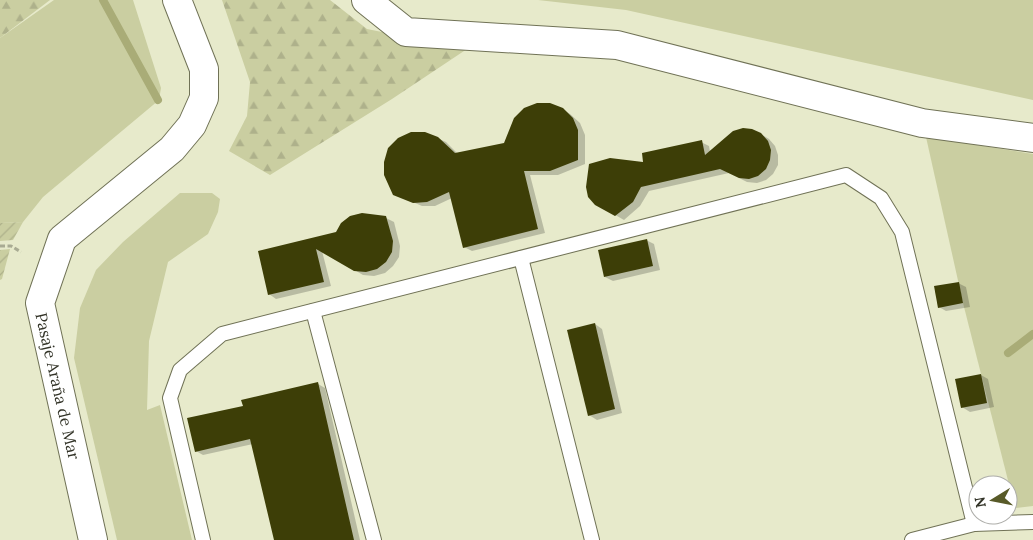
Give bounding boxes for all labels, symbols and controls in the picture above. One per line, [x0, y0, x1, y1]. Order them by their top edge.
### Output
street label: Pasaje Araña de Mar [31, 311, 85, 461]
north arrow [968, 475, 1018, 525]
text: N [970, 495, 990, 509]

